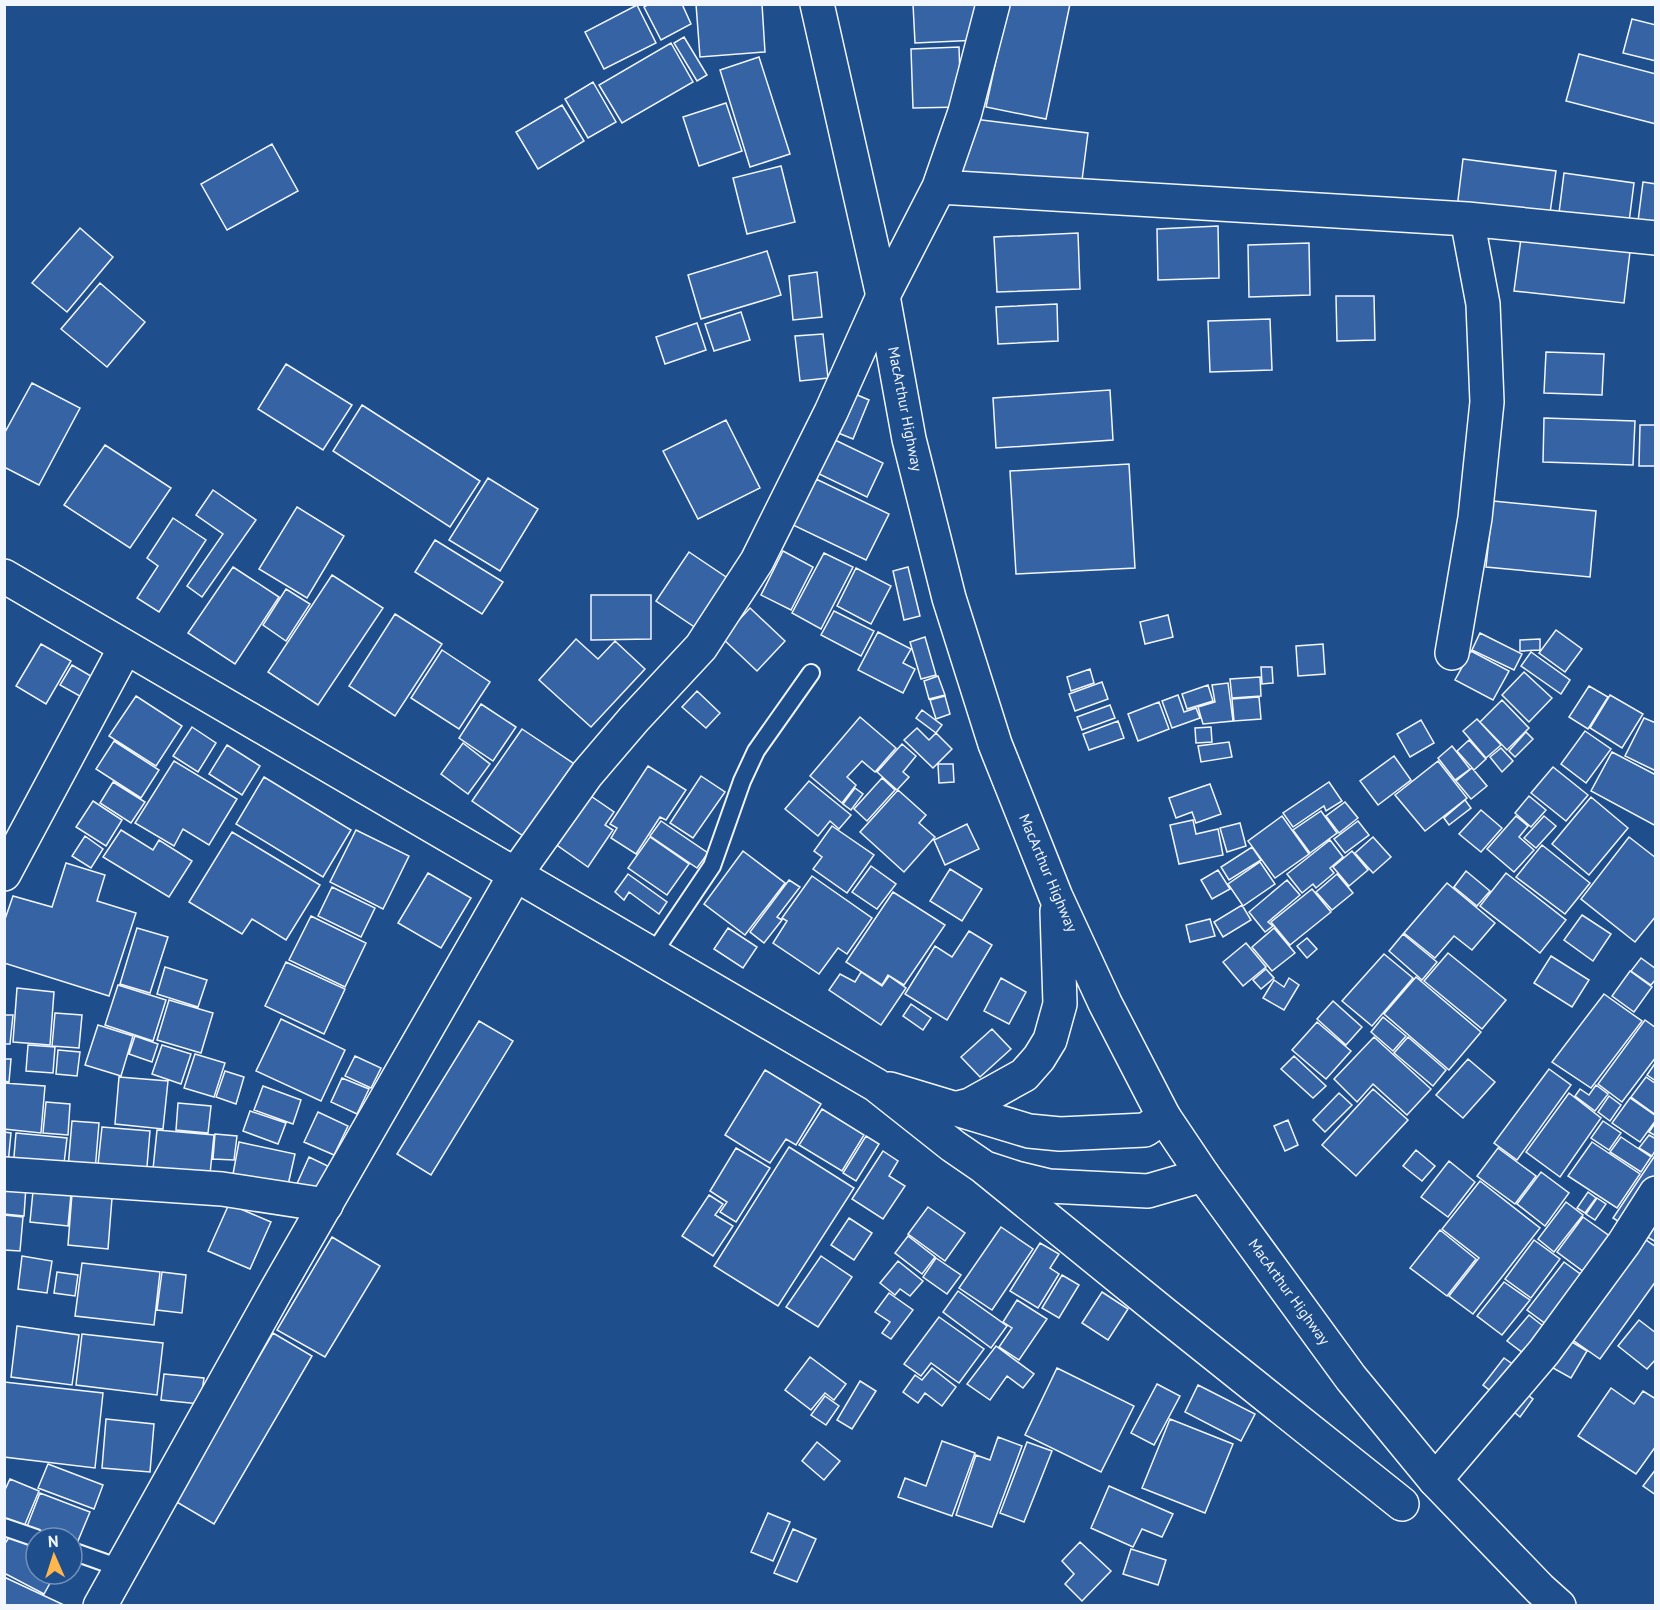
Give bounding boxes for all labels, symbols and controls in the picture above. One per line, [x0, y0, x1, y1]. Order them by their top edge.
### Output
street label: MacArthur Highway [884, 345, 927, 473]
street label: MacArthur Highway [1015, 811, 1082, 935]
street label: MacArthur Highway [1244, 1235, 1334, 1349]
north arrow [24, 1526, 84, 1586]
text: N [47, 1531, 59, 1551]

